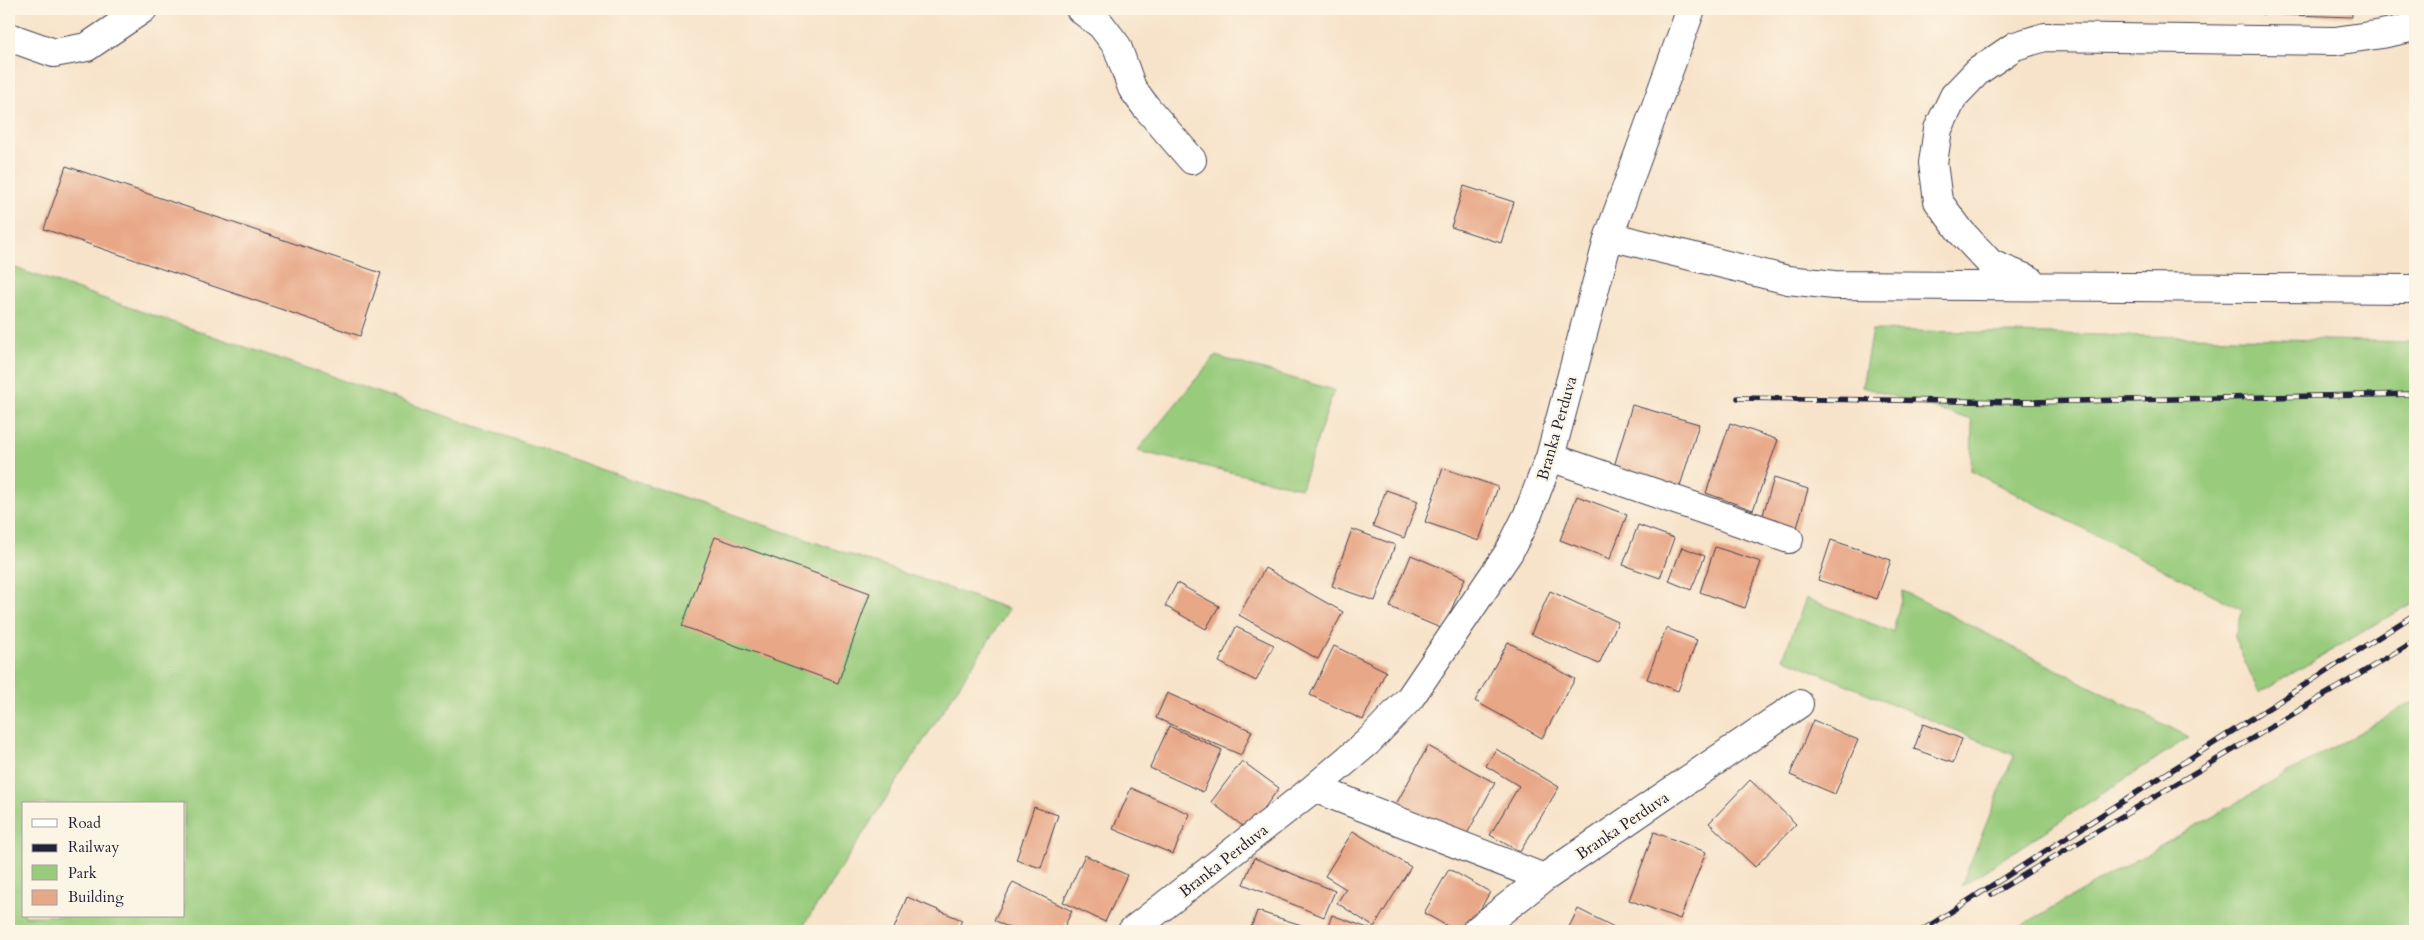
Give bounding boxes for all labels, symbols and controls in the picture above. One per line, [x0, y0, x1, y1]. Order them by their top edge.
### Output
street label: Branka Perduva [1532, 374, 1582, 483]
street label: Branka Perduva [1572, 787, 1673, 865]
legend [22, 802, 185, 918]
text: Road [68, 813, 101, 833]
street label: Branka Perduva [1175, 819, 1273, 903]
text: Railway [68, 837, 119, 857]
text: Park [68, 863, 97, 883]
text: Building [68, 887, 124, 907]

